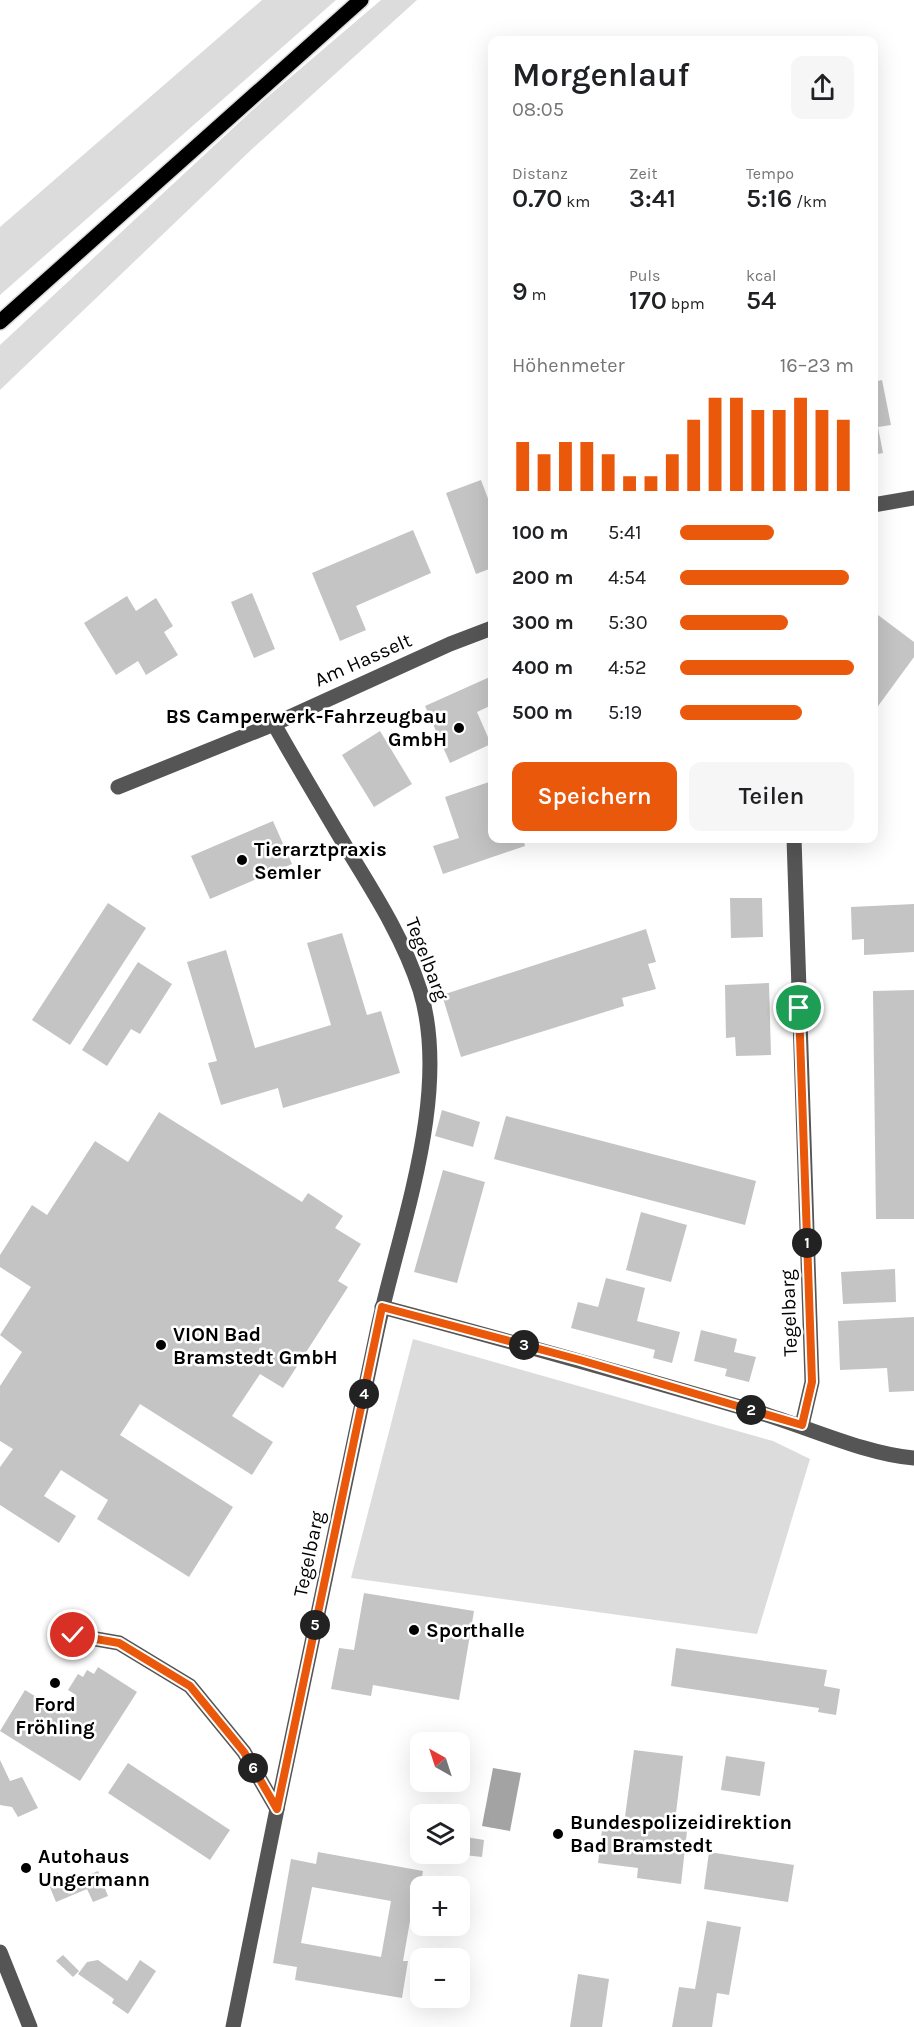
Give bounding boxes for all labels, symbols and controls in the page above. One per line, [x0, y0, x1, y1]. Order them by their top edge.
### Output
text: Morgenlauf [512, 56, 689, 94]
button: share [791, 56, 854, 119]
text: 08:05 [512, 98, 564, 121]
text: Distanz [512, 164, 568, 183]
text: Zeit [629, 164, 657, 183]
text: Tempo [746, 164, 794, 183]
text: 0.70 [512, 183, 562, 214]
text: 3:41 [629, 183, 676, 214]
text: 5:16 [746, 183, 792, 214]
text: km [562, 192, 590, 211]
text: /km [792, 192, 827, 211]
text: Puls [629, 266, 660, 285]
text: kcal [746, 266, 777, 285]
text: 9 [512, 276, 528, 307]
text: m [528, 285, 546, 304]
text: 170 [629, 285, 667, 316]
text: 54 [746, 285, 776, 316]
text: bpm [667, 294, 705, 313]
text: Höhenmeter [512, 354, 625, 377]
text: 16–23 m [780, 354, 854, 377]
text: 100 m [512, 521, 568, 544]
text: 5:41 [608, 521, 642, 544]
text: 200 m [512, 566, 573, 589]
text: 4:54 [608, 566, 646, 589]
text: 300 m [512, 611, 574, 634]
text: 5:30 [608, 611, 648, 634]
street label: Am Hasselt [311, 628, 415, 692]
text: 400 m [512, 656, 573, 679]
text: 4:52 [608, 656, 647, 679]
text: 500 m [512, 701, 573, 724]
text: 5:19 [608, 701, 642, 724]
place label: BS Camperwerk-Fahrzeugbau GmbH [166, 705, 447, 751]
marker: BS Camperwerk-Fahrzeugbau GmbH [452, 721, 466, 735]
button: Speichern [512, 762, 677, 831]
button: Teilen [689, 762, 854, 831]
place label: Tierarztpraxis Semler [254, 838, 387, 884]
marker: Tierarztpraxis Semler [235, 853, 249, 867]
street label: Tegelbarg [401, 914, 453, 1004]
pin [773, 982, 824, 1033]
icon: arrive [782, 991, 815, 1024]
pin: 1 [792, 1228, 822, 1258]
text: 1 [804, 1233, 810, 1252]
street label: Tegelbarg [776, 1269, 802, 1357]
place label: VION Bad Bramstedt GmbH [173, 1323, 338, 1369]
pin: 3 [509, 1330, 539, 1360]
text: 3 [519, 1335, 529, 1354]
marker: VION Bad Bramstedt GmbH [154, 1338, 168, 1352]
pin: 4 [349, 1379, 379, 1409]
text: 4 [359, 1384, 369, 1403]
pin: 2 [736, 1395, 766, 1425]
text: 2 [746, 1400, 756, 1419]
street label: Tegelbarg [289, 1509, 329, 1599]
pin [47, 1609, 98, 1660]
pin: 5 [300, 1610, 330, 1640]
text: 5 [310, 1615, 320, 1634]
icon: check [56, 1618, 89, 1651]
place label: Sporthalle [426, 1619, 525, 1642]
marker: Sporthalle [407, 1623, 421, 1637]
marker: Ford Fröhling [48, 1676, 62, 1690]
place label: Ford Fröhling [15, 1693, 95, 1739]
north arrow [410, 1732, 470, 1792]
map controls [410, 1732, 470, 2008]
pin: 6 [238, 1753, 268, 1783]
text: 6 [248, 1758, 258, 1777]
button: layers [410, 1804, 470, 1864]
place label: Bundespolizeidirektion Bad Bramstedt [570, 1811, 792, 1857]
marker: Bundespolizeidirektion Bad Bramstedt [551, 1827, 565, 1841]
place label: Autohaus Ungermann [38, 1845, 150, 1891]
marker: Autohaus Ungermann [19, 1861, 33, 1875]
button: + [410, 1876, 470, 1936]
button: − [410, 1948, 470, 2008]

